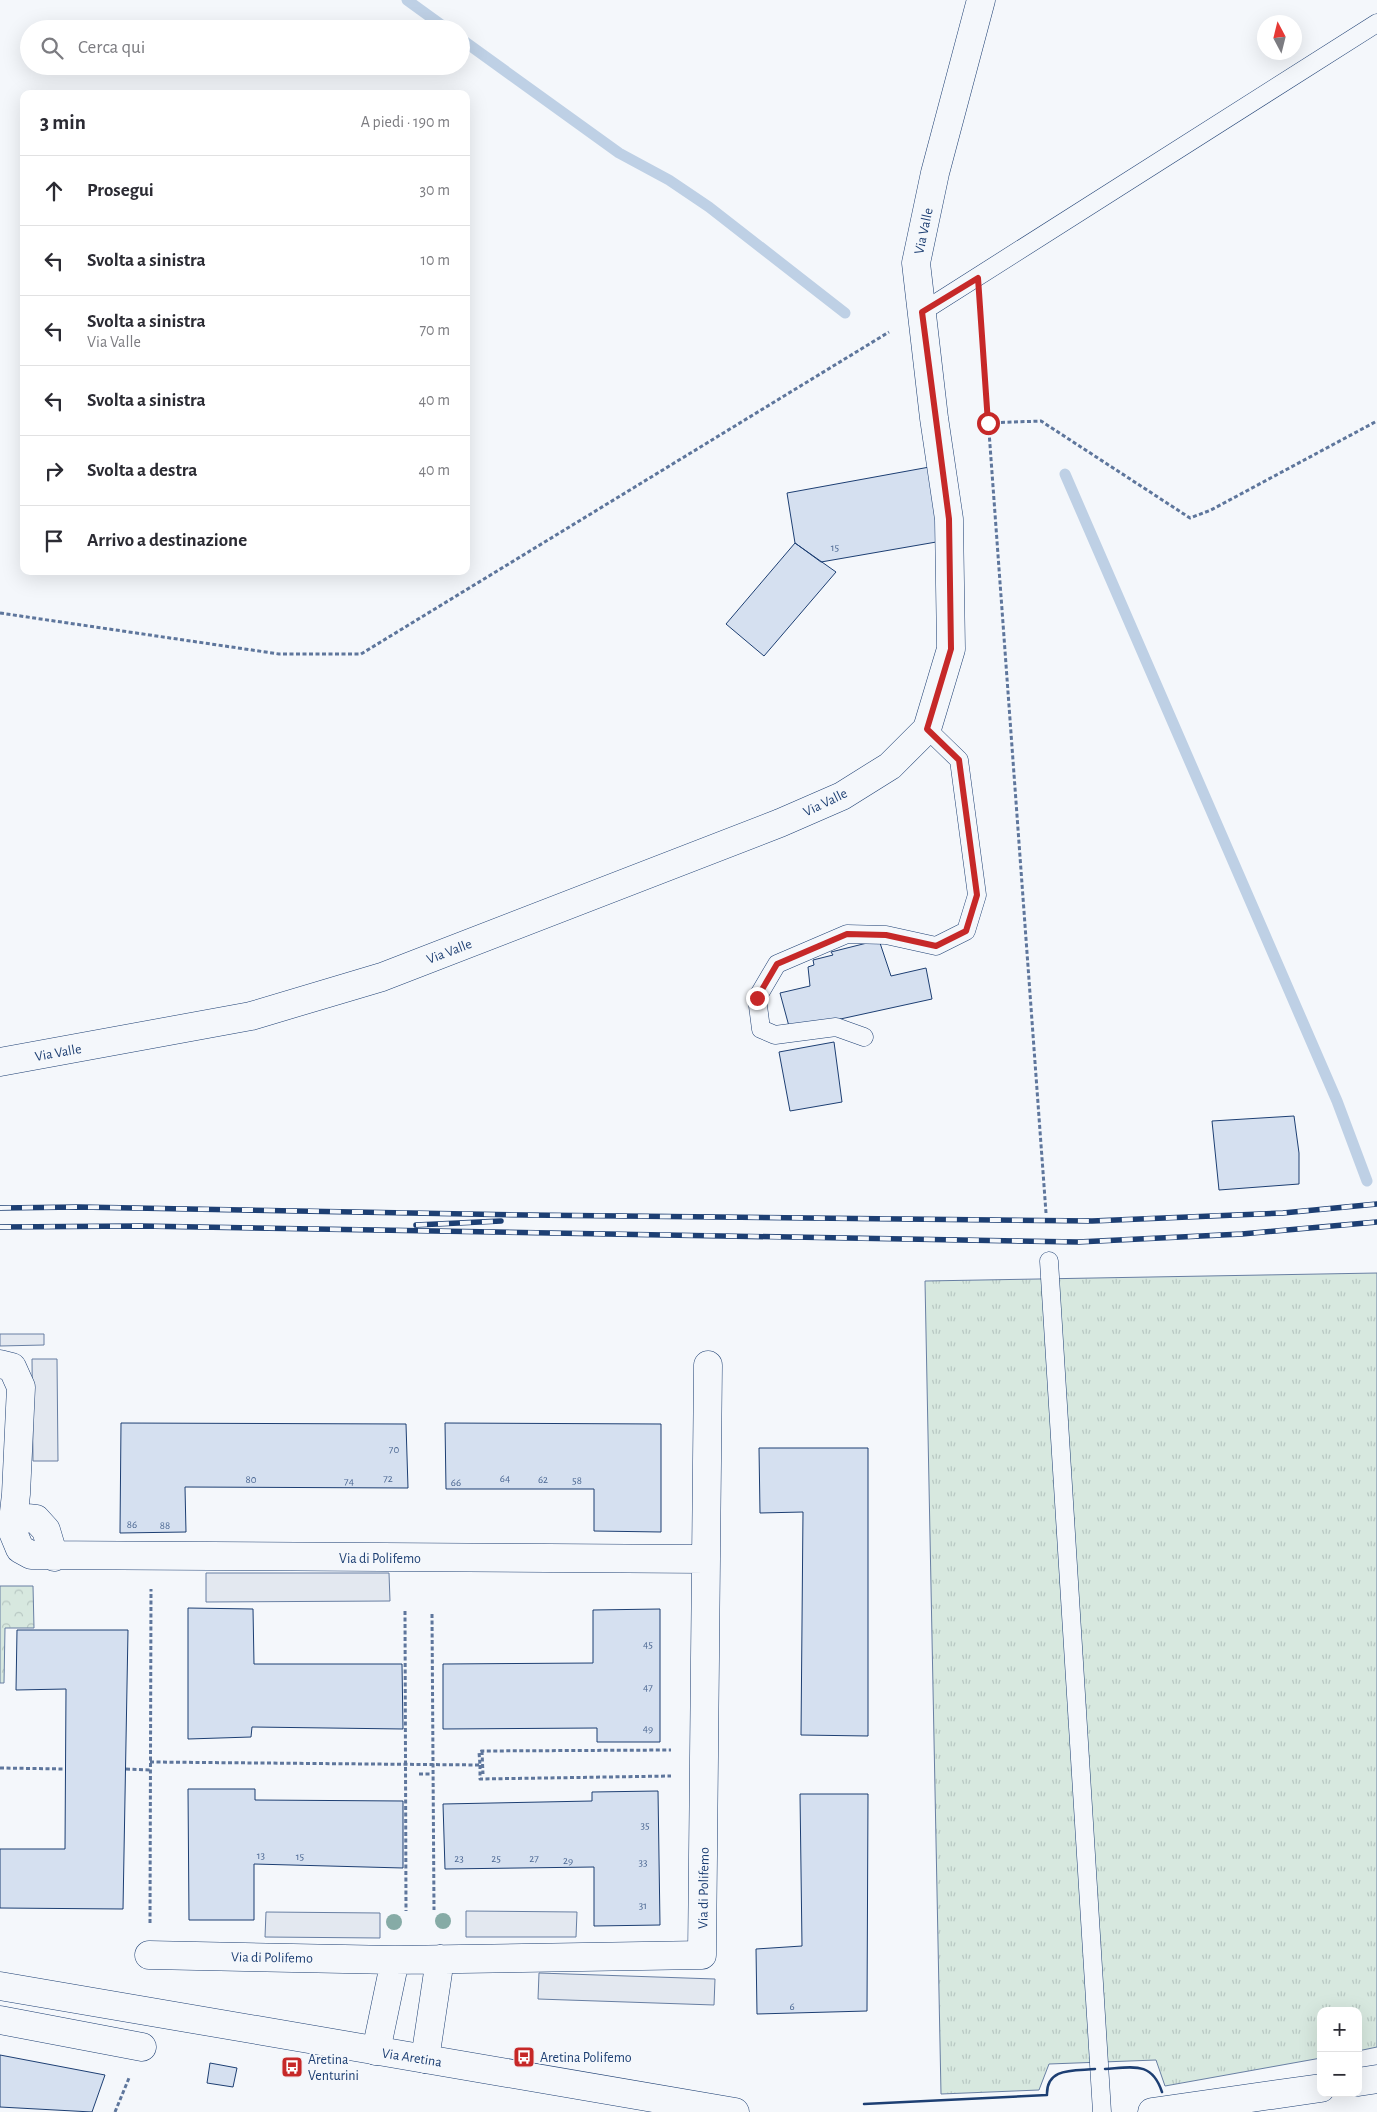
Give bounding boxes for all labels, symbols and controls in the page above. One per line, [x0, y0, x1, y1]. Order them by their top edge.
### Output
north arrow [1257, 15, 1302, 60]
search box [20, 20, 470, 75]
icon: search [38, 34, 66, 62]
text: Cerca qui [78, 38, 145, 57]
text: 3 min [40, 112, 86, 133]
text: A piedi · 190 m [361, 114, 450, 130]
icon: ahead [40, 177, 68, 205]
text: Prosegui [87, 181, 154, 200]
text: 30 m [420, 182, 450, 198]
street label: Via Valle [912, 207, 936, 256]
icon: left [40, 247, 68, 275]
text: Svolta a sinistra [87, 251, 206, 270]
text: 10 m [421, 252, 450, 268]
text: Svolta a sinistra [87, 312, 206, 331]
icon: left [40, 317, 68, 345]
text: 70 m [419, 322, 450, 338]
text: Via Valle [87, 334, 141, 350]
icon: left [40, 387, 68, 415]
text: Svolta a sinistra [87, 391, 206, 410]
text: 40 m [418, 392, 450, 408]
route start [977, 412, 1000, 435]
icon: right [40, 457, 68, 485]
text: Svolta a destra [87, 461, 197, 480]
text: 40 m [418, 462, 450, 478]
icon: arrive [40, 527, 68, 555]
text: Arrivo a destinazione [87, 531, 247, 550]
house number: 15 [831, 542, 840, 553]
street label: Via Valle [801, 786, 850, 820]
street label: Via Valle [425, 937, 474, 967]
route end [746, 987, 769, 1010]
street label: Via Valle [34, 1042, 83, 1064]
house number: 70 [389, 1444, 399, 1455]
house number: 72 [383, 1473, 393, 1484]
house number: 64 [500, 1473, 510, 1484]
house number: 80 [245, 1474, 257, 1485]
house number: 62 [538, 1474, 548, 1485]
house number: 58 [572, 1475, 582, 1486]
house number: 74 [344, 1476, 354, 1487]
house number: 66 [451, 1477, 461, 1488]
house number: 86 [127, 1519, 137, 1530]
house number: 88 [160, 1520, 170, 1531]
street label: Via di Polifemo [339, 1552, 421, 1566]
house number: 45 [643, 1639, 653, 1650]
house number: 47 [643, 1682, 653, 1693]
house number: 49 [643, 1723, 653, 1734]
house number: 35 [640, 1820, 650, 1831]
street label: Via di Polifemo [696, 1847, 712, 1929]
house number: 13 [257, 1850, 266, 1861]
house number: 15 [296, 1851, 305, 1862]
house number: 23 [454, 1853, 464, 1864]
house number: 25 [491, 1853, 501, 1864]
house number: 27 [529, 1853, 539, 1864]
house number: 29 [563, 1855, 573, 1866]
house number: 33 [638, 1857, 648, 1868]
house number: 31 [639, 1900, 647, 1911]
street label: Via di Polifemo [231, 1950, 313, 1966]
house number: 6 [789, 2001, 795, 2012]
map controls [1317, 2007, 1362, 2097]
button: + [1317, 2007, 1362, 2052]
bus stop icon: Aretina Polifemo [512, 2045, 536, 2069]
street label: Via Aretina [381, 2046, 443, 2070]
place label: Aretina Polifemo [540, 2051, 632, 2065]
button: − [1317, 2052, 1362, 2097]
place label: Aretina Venturini [308, 2053, 359, 2083]
bus stop icon: Aretina Venturini [280, 2055, 304, 2079]

